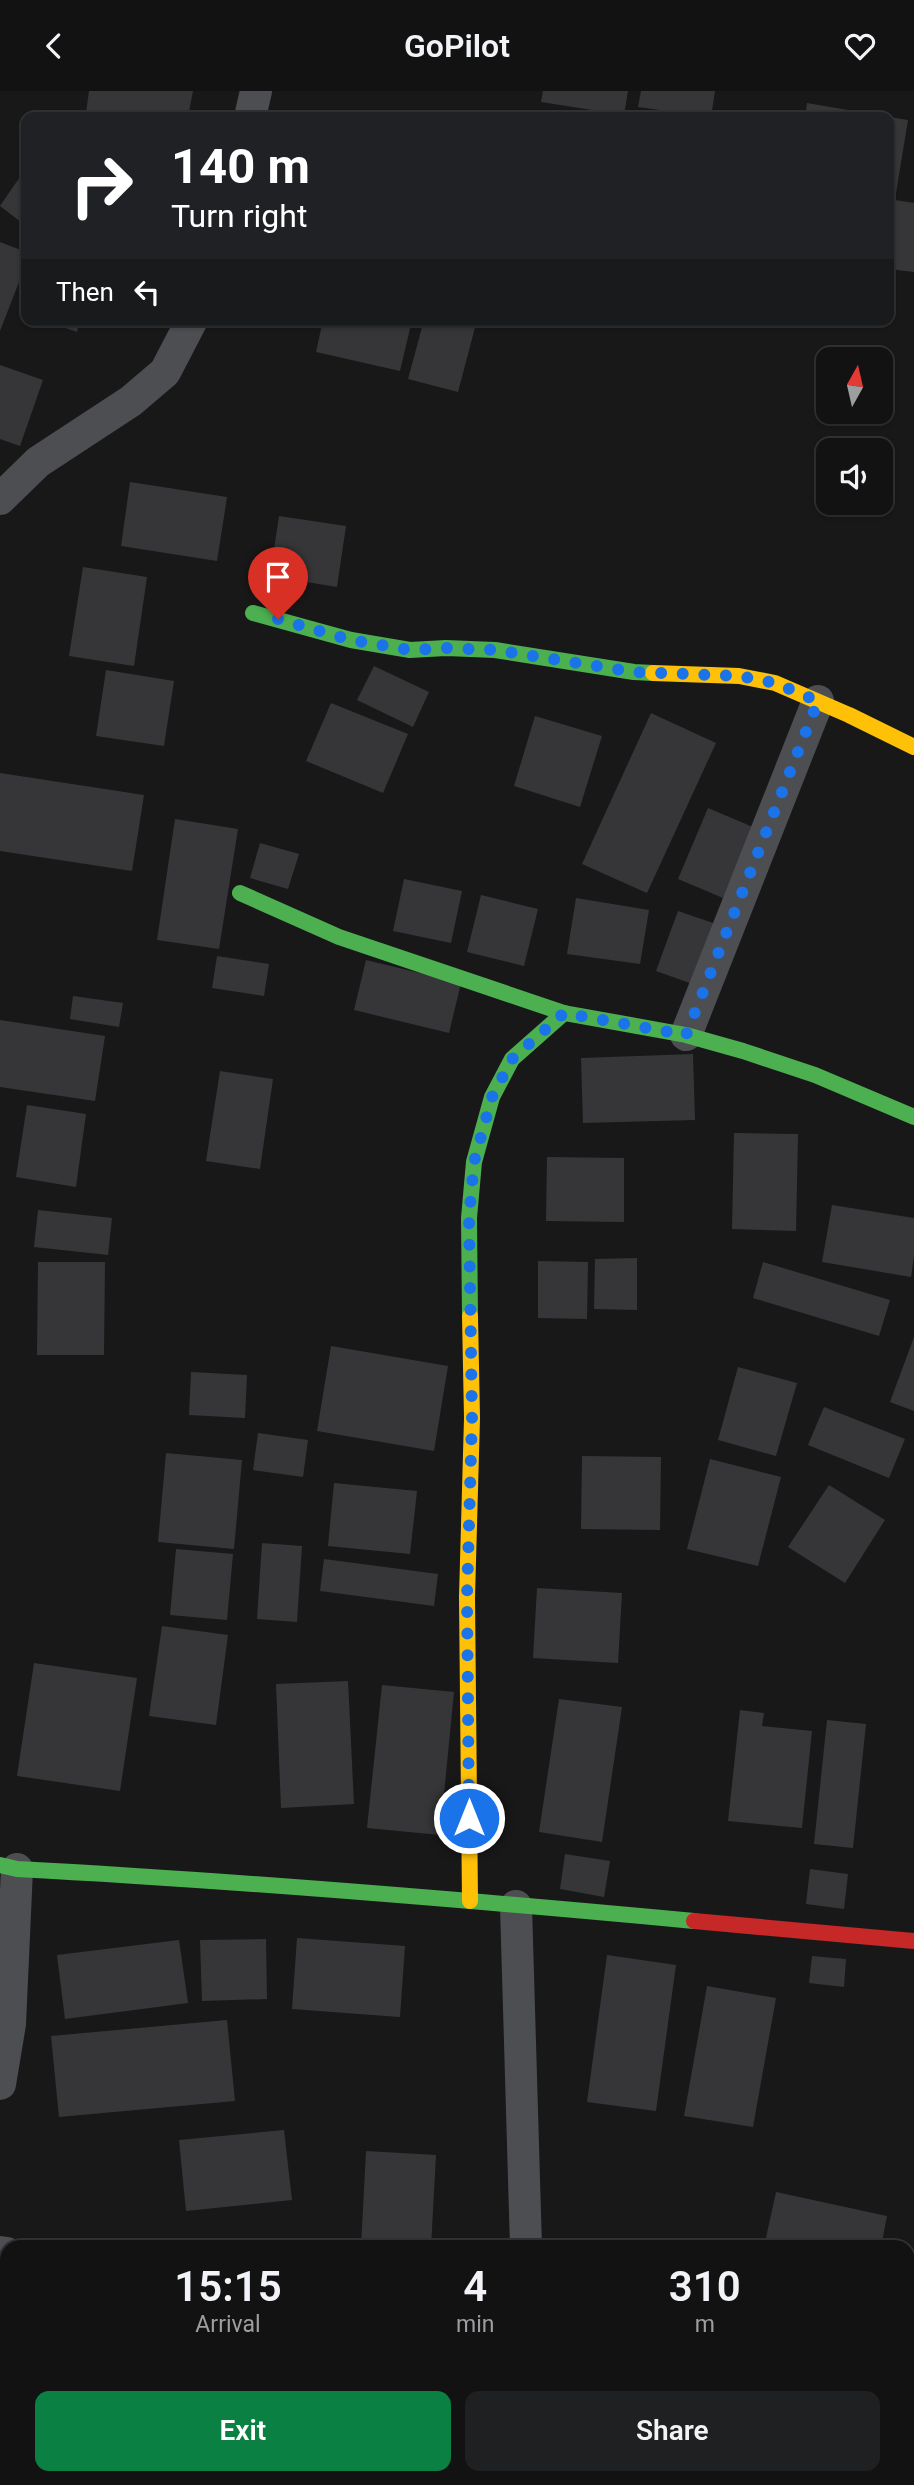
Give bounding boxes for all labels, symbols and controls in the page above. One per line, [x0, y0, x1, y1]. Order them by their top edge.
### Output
icon: back [35, 27, 73, 65]
text: GoPilot [404, 27, 510, 65]
icon: heart [841, 27, 879, 65]
text: 140 m [171, 138, 310, 195]
icon: right [56, 140, 147, 231]
text: Turn right [171, 197, 307, 235]
icon: left [128, 273, 166, 311]
text: Then [56, 277, 114, 307]
north arrow [816, 347, 892, 423]
map controls [816, 347, 893, 515]
button: sound [816, 438, 893, 515]
pin [248, 547, 308, 619]
icon: arrive [259, 558, 297, 596]
position arrow [432, 1781, 506, 1855]
text: 15:15 [174, 2262, 282, 2311]
text: 4 [463, 2262, 487, 2311]
text: 310 [669, 2262, 741, 2311]
text: Arrival [195, 2311, 261, 2338]
text: min [456, 2311, 494, 2338]
text: m [695, 2311, 715, 2338]
button: Exit [35, 2391, 451, 2471]
button: Share [465, 2391, 880, 2471]

